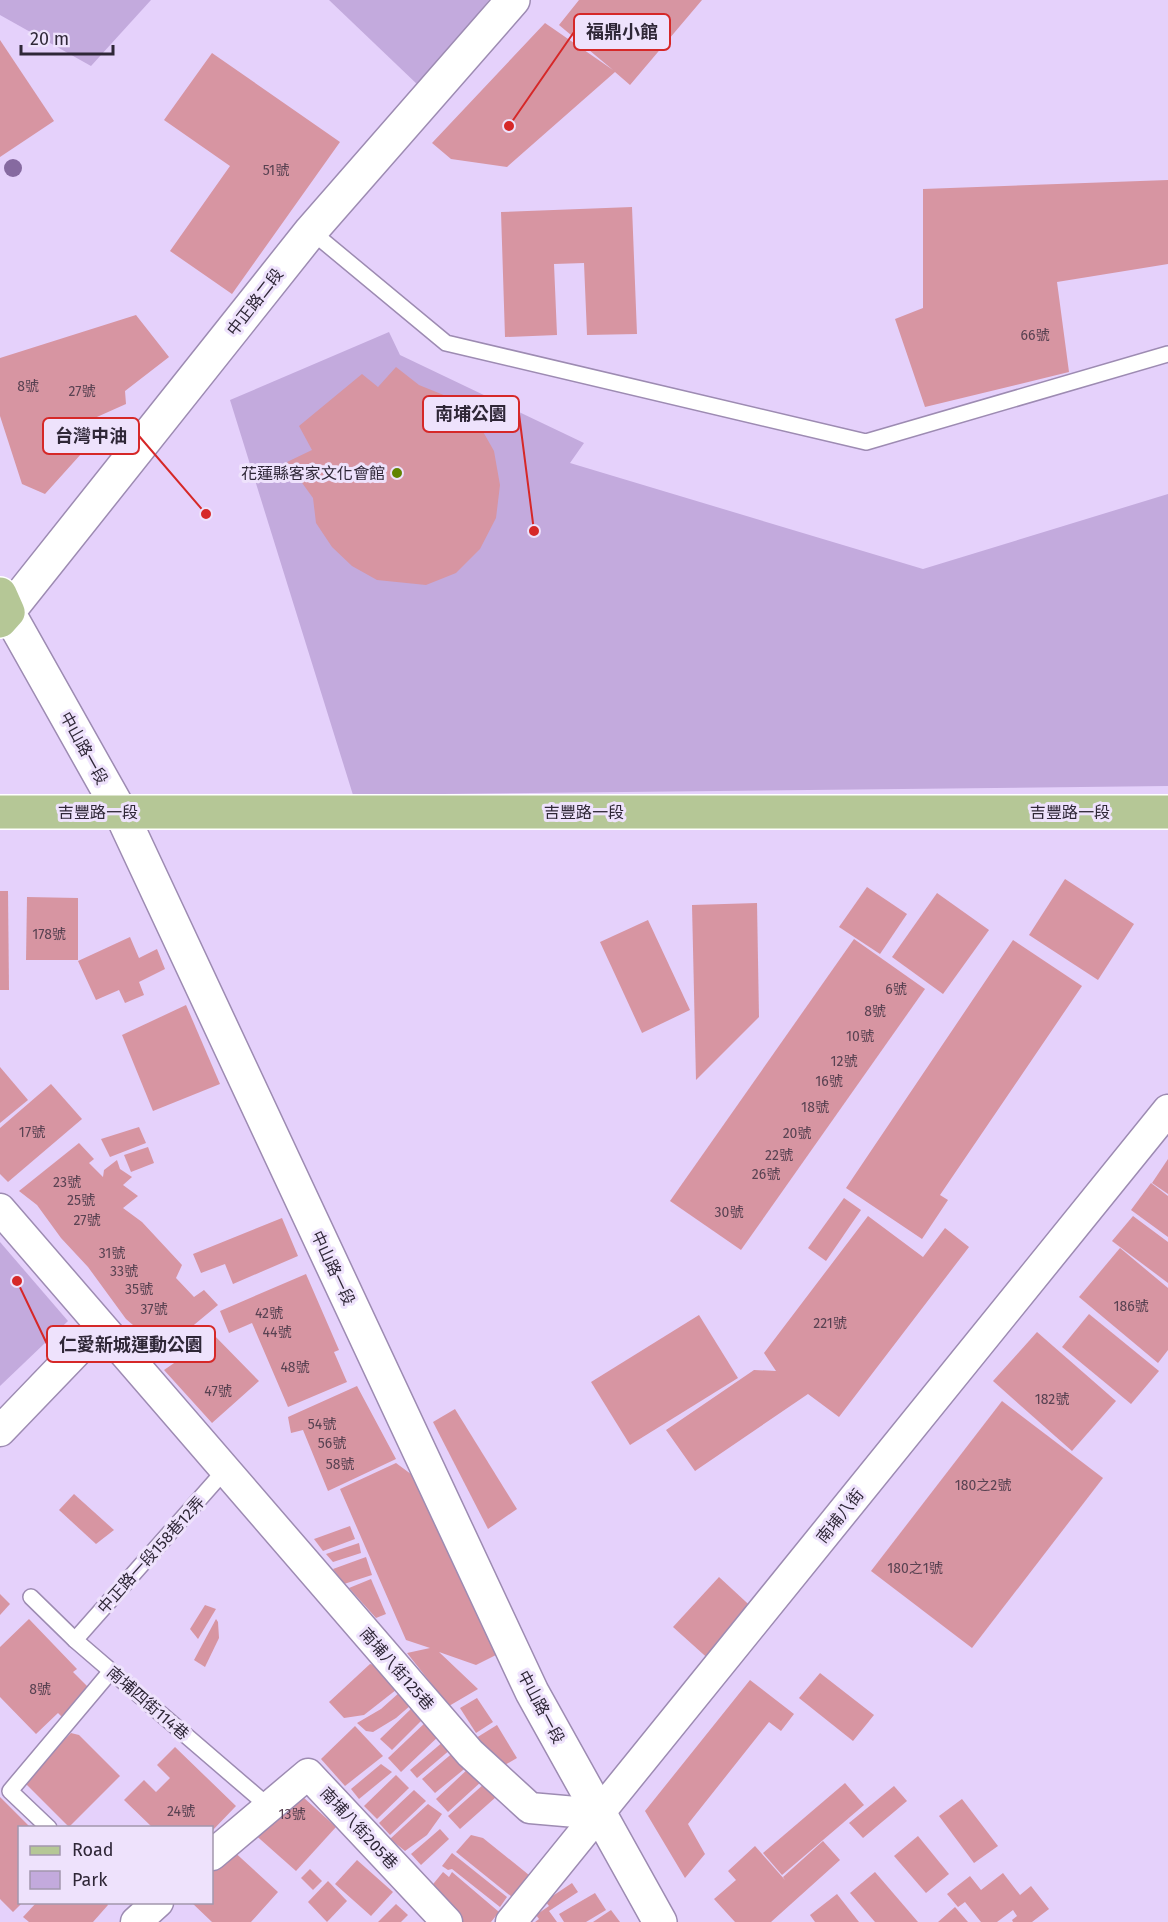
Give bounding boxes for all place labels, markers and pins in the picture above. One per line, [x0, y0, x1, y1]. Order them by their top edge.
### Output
callout: 福鼎小館 [574, 14, 670, 50]
callout: 南埔公園 [423, 396, 519, 432]
callout: 台灣中油 [43, 418, 139, 454]
place label: 花蓮縣客家文化會館 [241, 464, 385, 483]
marker: 花蓮縣客家文化會館 [390, 466, 404, 480]
callout: 仁愛新城運動公園 [47, 1326, 215, 1362]

